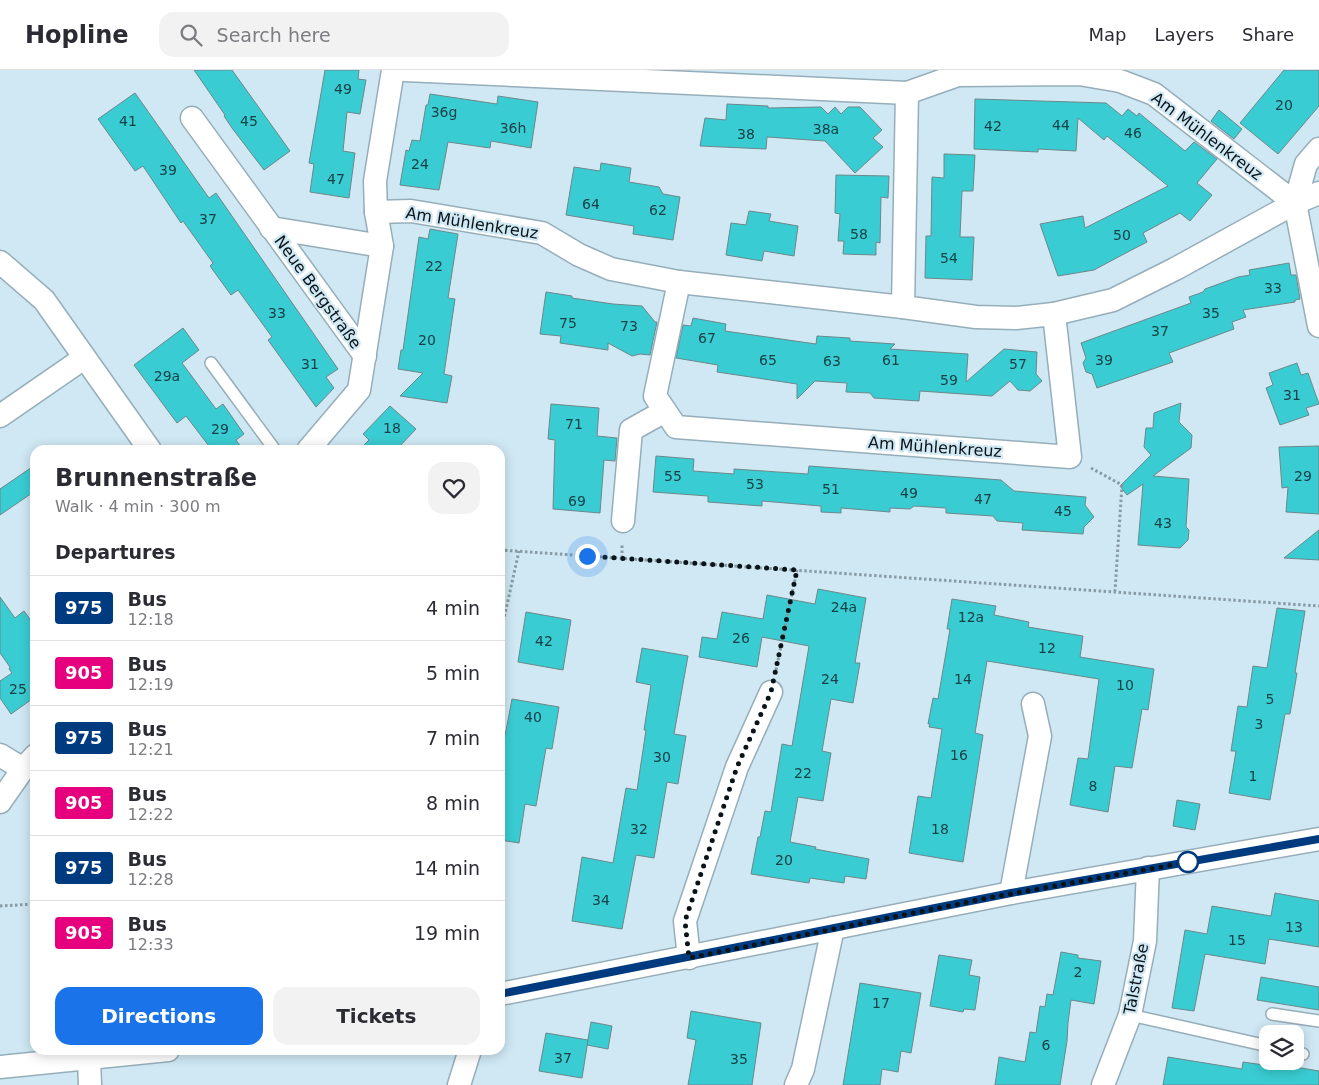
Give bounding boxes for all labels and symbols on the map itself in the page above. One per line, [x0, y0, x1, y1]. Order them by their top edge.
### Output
house number: 49 [334, 81, 352, 97]
street label: Am Mühlenkreuz [1148, 88, 1266, 184]
house number: 20 [1275, 97, 1293, 113]
house number: 36g [431, 104, 457, 120]
house number: 41 [119, 113, 137, 129]
house number: 45 [240, 113, 258, 129]
house number: 44 [1052, 117, 1070, 133]
house number: 42 [984, 118, 1002, 134]
house number: 36h [500, 120, 526, 136]
house number: 38a [813, 121, 839, 137]
house number: 46 [1124, 125, 1142, 141]
house number: 38 [737, 126, 755, 142]
house number: 24 [411, 156, 429, 172]
house number: 39 [159, 162, 177, 178]
house number: 47 [327, 171, 345, 187]
house number: 64 [582, 196, 600, 212]
house number: 62 [649, 202, 667, 218]
street label: Am Mühlenkreuz [404, 203, 540, 243]
house number: 37 [199, 211, 217, 227]
house number: 58 [850, 226, 868, 242]
house number: 50 [1113, 227, 1131, 243]
street label: Neue Bergstraße [271, 232, 365, 352]
house number: 54 [940, 250, 958, 266]
house number: 22 [425, 258, 443, 274]
house number: 33 [1264, 280, 1282, 296]
house number: 33 [268, 305, 286, 321]
house number: 35 [1202, 305, 1220, 321]
house number: 75 [559, 315, 577, 331]
house number: 73 [620, 318, 638, 334]
house number: 37 [1151, 323, 1169, 339]
house number: 67 [698, 330, 716, 346]
house number: 20 [418, 332, 436, 348]
house number: 65 [759, 352, 777, 368]
house number: 61 [882, 352, 900, 368]
house number: 39 [1095, 352, 1113, 368]
house number: 63 [823, 353, 841, 369]
house number: 31 [301, 356, 319, 372]
house number: 57 [1009, 356, 1027, 372]
house number: 29a [154, 368, 180, 384]
house number: 59 [940, 372, 958, 388]
house number: 31 [1283, 387, 1301, 403]
house number: 71 [565, 416, 583, 432]
house number: 18 [383, 420, 401, 436]
house number: 29 [211, 421, 229, 437]
street label: Am Mühlenkreuz [867, 433, 1003, 461]
house number: 55 [664, 468, 682, 484]
house number: 29 [1294, 468, 1312, 484]
house number: 53 [746, 476, 764, 492]
house number: 51 [822, 481, 840, 497]
house number: 49 [900, 485, 918, 501]
house number: 47 [974, 491, 992, 507]
house number: 69 [568, 493, 586, 509]
house number: 45 [1054, 503, 1072, 519]
house number: 43 [1154, 515, 1172, 531]
your location [575, 544, 600, 569]
house number: 24a [831, 599, 857, 615]
house number: 12a [958, 609, 984, 625]
house number: 26 [732, 630, 750, 646]
house number: 42 [535, 633, 553, 649]
house number: 12 [1038, 640, 1056, 656]
house number: 24 [821, 671, 839, 687]
house number: 14 [954, 671, 972, 687]
house number: 10 [1116, 677, 1134, 693]
house number: 25 [9, 681, 27, 697]
house number: 5 [1266, 691, 1274, 707]
house number: 40 [524, 709, 542, 725]
house number: 3 [1255, 716, 1263, 732]
house number: 16 [950, 747, 968, 763]
house number: 30 [653, 749, 671, 765]
house number: 22 [794, 765, 812, 781]
house number: 1 [1249, 768, 1257, 784]
house number: 8 [1089, 778, 1097, 794]
house number: 32 [630, 821, 648, 837]
house number: 18 [931, 821, 949, 837]
unlabelled marker [1177, 851, 1199, 873]
house number: 20 [775, 852, 793, 868]
house number: 34 [592, 892, 610, 908]
house number: 13 [1285, 919, 1303, 935]
house number: 15 [1228, 932, 1246, 948]
street label: Talstraße [1120, 942, 1152, 1017]
house number: 2 [1074, 964, 1082, 980]
house number: 17 [872, 995, 890, 1011]
house number: 6 [1042, 1037, 1051, 1053]
house number: 37 [554, 1050, 572, 1066]
house number: 35 [730, 1051, 748, 1067]

